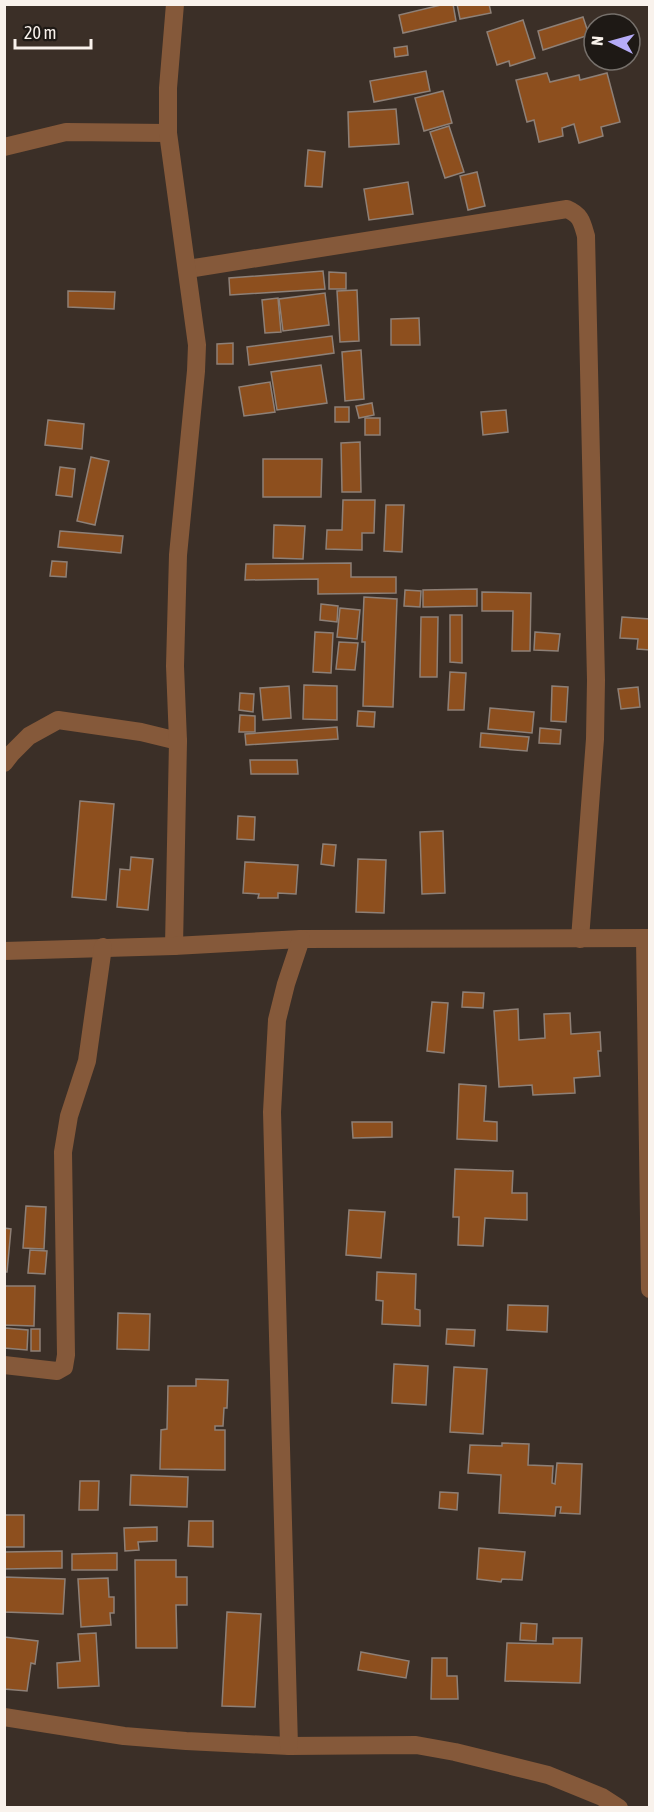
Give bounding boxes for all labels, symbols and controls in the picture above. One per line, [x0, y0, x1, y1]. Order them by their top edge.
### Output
scale bar [15, 12, 92, 50]
north arrow [582, 12, 642, 72]
text: 20 m [24, 22, 56, 43]
text: N [588, 35, 606, 46]

